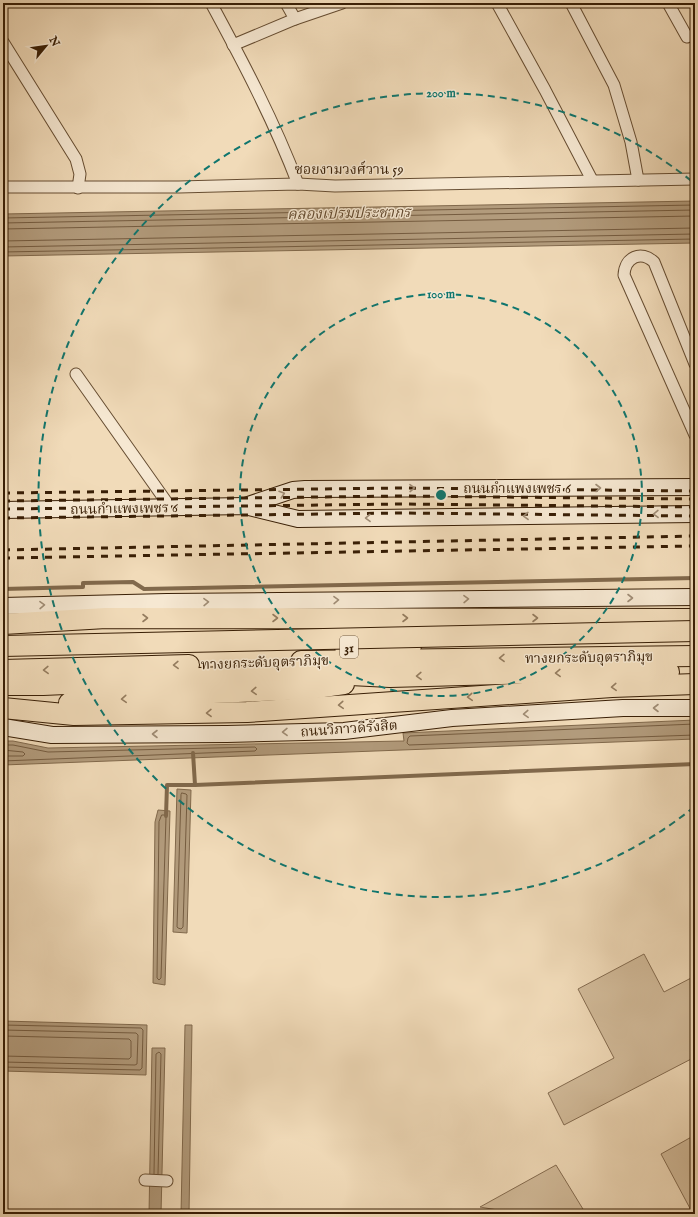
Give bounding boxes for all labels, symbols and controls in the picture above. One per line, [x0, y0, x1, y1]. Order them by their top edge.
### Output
north arrow [26, 26, 66, 66]
text: N [45, 33, 63, 50]
text: 200 m [426, 86, 456, 101]
street label: ซอยงามวงศ์วาน 59 [294, 160, 404, 179]
water label: คลองเปรมประชากร [287, 203, 412, 224]
text: 100 m [427, 287, 456, 302]
street label: ถนนกำแพงเพชร 6 [463, 480, 572, 498]
one-way arrow [409, 484, 415, 492]
one-way arrow [595, 484, 601, 492]
centre of rings [434, 488, 448, 502]
one-way arrow [279, 490, 286, 498]
street label: ถนนกำแพงเพชร 6 [70, 499, 179, 519]
one-way arrow [653, 510, 659, 518]
one-way arrow [523, 512, 529, 520]
one-way arrow [365, 514, 371, 522]
one-way arrow [627, 594, 633, 602]
one-way arrow [463, 595, 469, 603]
one-way arrow [333, 596, 339, 604]
one-way arrow [203, 598, 209, 606]
one-way arrow [39, 601, 45, 609]
one-way arrow [142, 614, 148, 622]
one-way arrow [272, 614, 278, 622]
one-way arrow [402, 614, 408, 622]
one-way arrow [532, 614, 538, 622]
road number: 31 [340, 636, 358, 658]
street label: ทางยกระดับอุตราภิมุข [525, 648, 653, 668]
street label: ทางยกระดับอุตราภิมุข [201, 652, 329, 674]
one-way arrow [499, 654, 505, 662]
one-way arrow [173, 661, 179, 669]
one-way arrow [43, 665, 49, 674]
one-way arrow [555, 668, 561, 677]
one-way arrow [416, 672, 422, 681]
one-way arrow [611, 683, 617, 691]
one-way arrow [251, 687, 257, 696]
one-way arrow [467, 692, 473, 701]
one-way arrow [121, 694, 127, 703]
one-way arrow [338, 701, 344, 710]
one-way arrow [653, 704, 659, 712]
one-way arrow [206, 708, 212, 717]
one-way arrow [523, 709, 529, 718]
street label: ถนนวิภาวดีรังสิต [300, 717, 398, 741]
one-way arrow [282, 728, 288, 736]
one-way arrow [152, 730, 158, 738]

